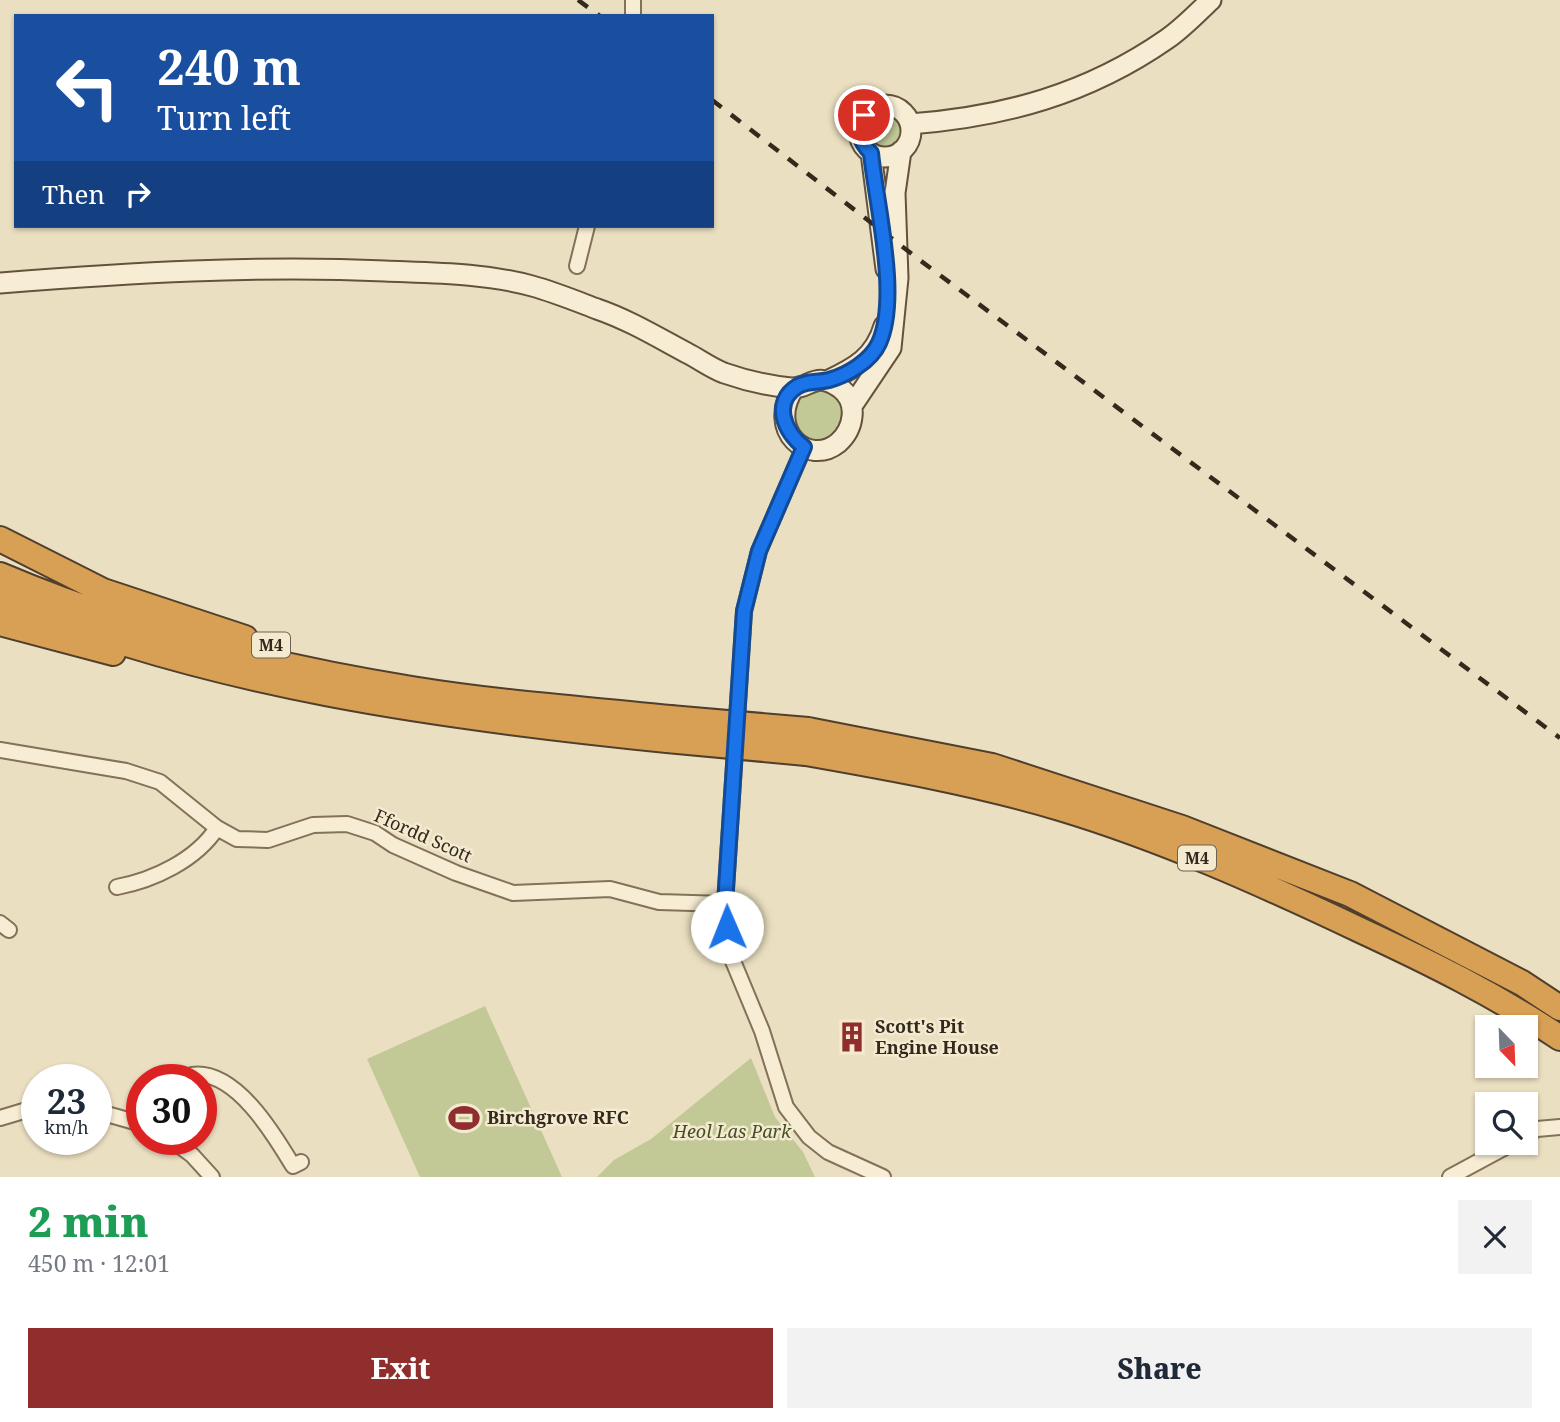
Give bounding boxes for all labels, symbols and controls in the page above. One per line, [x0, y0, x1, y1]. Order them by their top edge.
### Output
text: 240 m [157, 33, 301, 99]
icon: left [42, 42, 133, 133]
pin [834, 85, 894, 145]
text: Turn left [157, 96, 291, 139]
icon: arrive [845, 96, 883, 134]
icon: right [119, 175, 157, 213]
text: Then [42, 176, 105, 212]
road number: M4 [252, 632, 290, 658]
street label: Ffordd Scott [371, 803, 476, 867]
road number: M4 [1178, 846, 1216, 870]
position arrow [690, 890, 764, 964]
place label: Scott's Pit Engine House [875, 1014, 999, 1059]
north arrow [1475, 1015, 1538, 1078]
map controls [1475, 1015, 1538, 1155]
building icon: Scott's Pit Engine House [835, 1020, 869, 1054]
speed limit sign: 30 [126, 1064, 217, 1155]
text: 23 [47, 1077, 86, 1124]
button: search [1475, 1092, 1538, 1155]
sports icon: Birchgrove RFC [447, 1101, 481, 1135]
place label: Birchgrove RFC [487, 1105, 629, 1129]
text: km/h [44, 1115, 89, 1139]
park label: Heol Las Park [672, 1119, 792, 1143]
text: 2 min [28, 1192, 149, 1249]
button: close [1458, 1200, 1532, 1274]
text: 450 m · 12:01 [28, 1247, 170, 1279]
button: Exit [28, 1328, 773, 1408]
button: Share [787, 1328, 1532, 1408]

